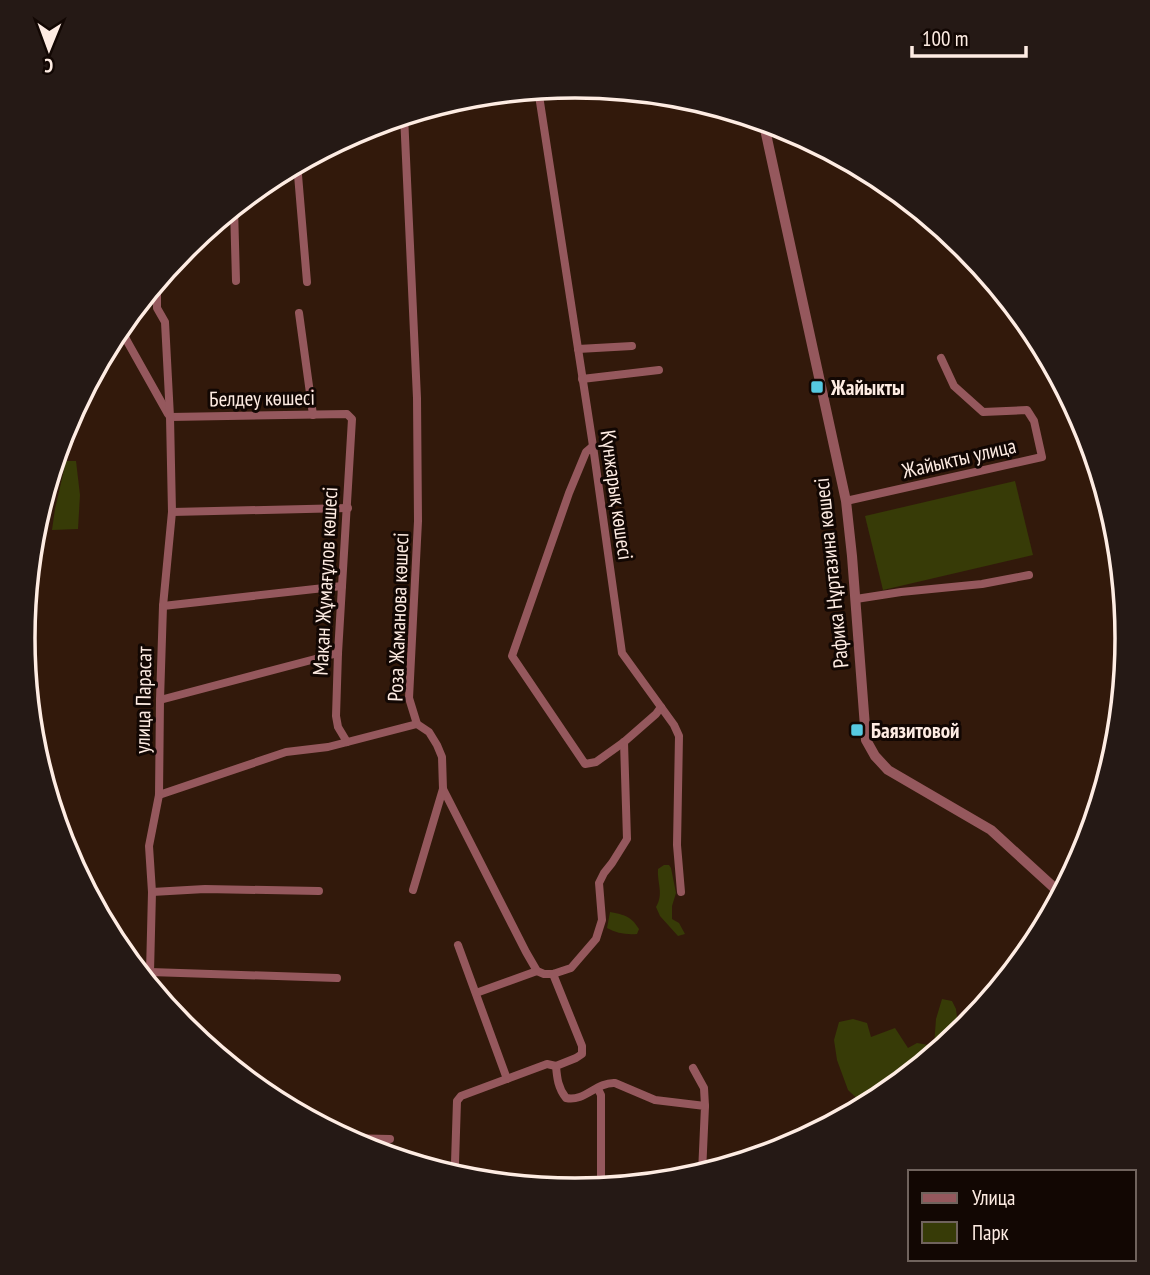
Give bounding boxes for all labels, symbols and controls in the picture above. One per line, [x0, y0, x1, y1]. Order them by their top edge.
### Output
north arrow [14, 14, 84, 84]
scale bar [912, 14, 1026, 58]
text: 100 m [922, 25, 968, 52]
text: С [44, 54, 53, 78]
place label: Жайыкты [830, 374, 905, 401]
marker: Жайыкты [809, 379, 825, 395]
street label: Белдеу көшесі [209, 384, 315, 412]
street label: Күнжарық көшесі [595, 428, 639, 562]
street label: Жайыкты улица [898, 432, 1019, 484]
street label: Рафика Нұртазина көшесі [808, 477, 854, 669]
street label: Мақан Жұмағұлов көшесі [307, 486, 343, 676]
street label: Роза Жаманова көшесі [382, 532, 414, 702]
street label: улица Парасат [129, 646, 157, 754]
place label: Баязитовой [871, 717, 959, 744]
marker: Баязитовой [849, 722, 865, 738]
legend [908, 1170, 1136, 1261]
text: Улица [972, 1184, 1015, 1211]
text: Парк [972, 1219, 1009, 1246]

